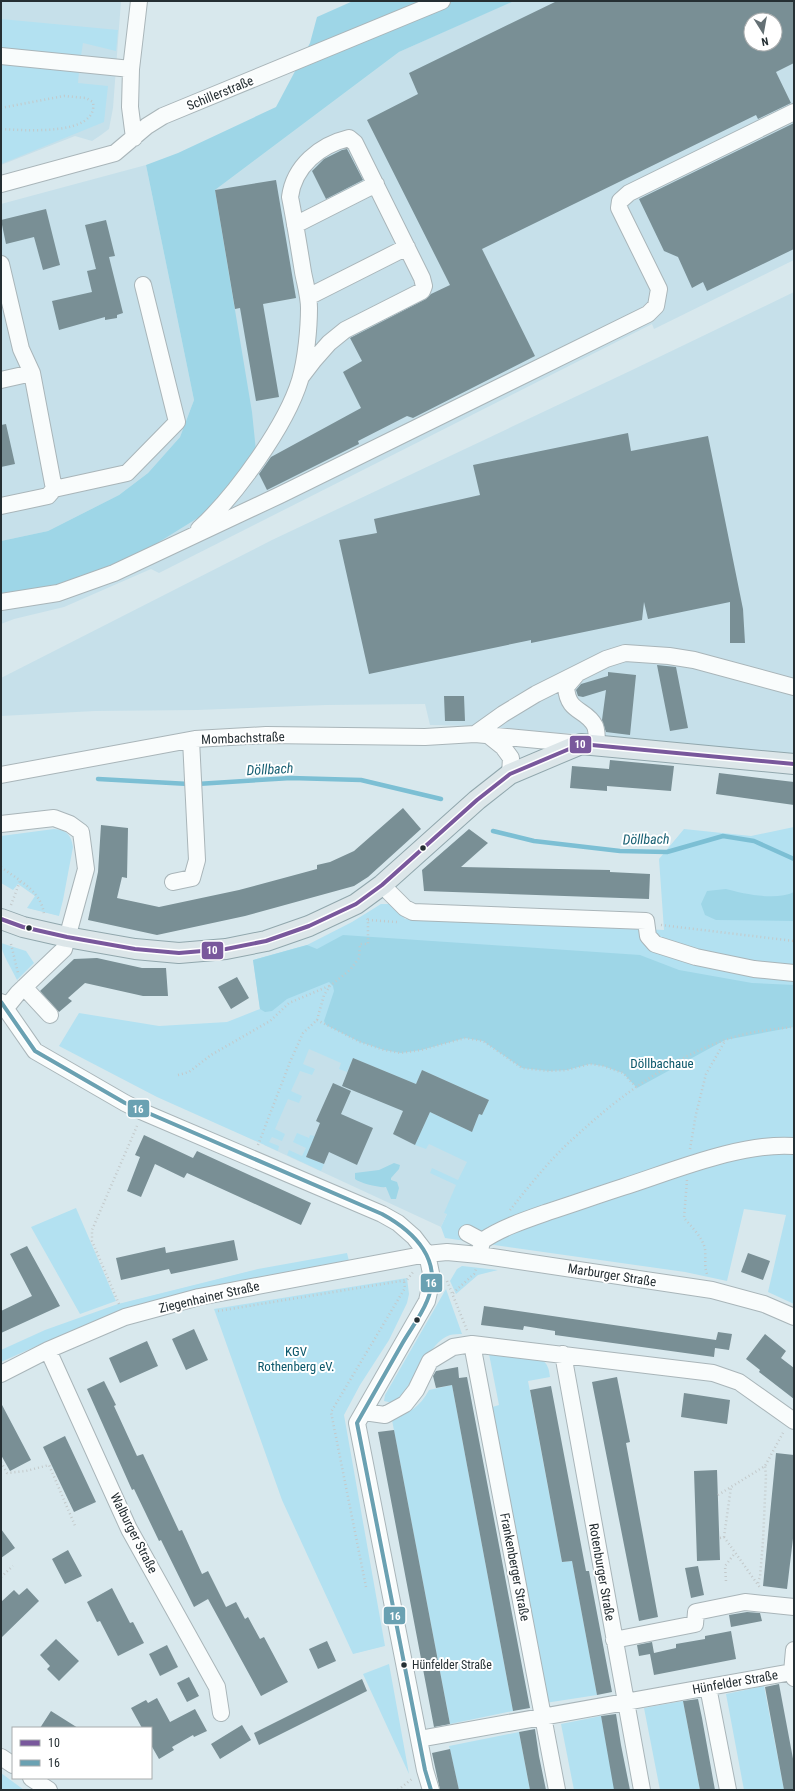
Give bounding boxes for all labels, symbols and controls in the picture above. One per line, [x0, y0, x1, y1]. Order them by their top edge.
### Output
north arrow [743, 12, 783, 52]
text: N [760, 34, 769, 48]
street label: Schillerstraße [184, 73, 256, 113]
street label: Mombachstraße [201, 729, 285, 747]
line badge: 10 [569, 735, 592, 754]
text: 10 [574, 738, 586, 751]
water label: Döllbach [246, 760, 294, 778]
water label: Döllbach [622, 831, 670, 847]
unlabelled marker [418, 843, 428, 853]
unlabelled marker [24, 923, 34, 933]
line badge: 10 [201, 941, 224, 960]
text: 10 [206, 944, 218, 957]
park label: Döllbachaue [630, 1056, 694, 1071]
line badge: 16 [127, 1099, 150, 1118]
text: 16 [132, 1103, 144, 1116]
street label: Marburger Straße [567, 1261, 657, 1289]
line badge: 16 [420, 1273, 443, 1293]
text: 16 [425, 1277, 437, 1290]
street label: Ziegenhainer Straße [157, 1278, 261, 1316]
unlabelled marker [412, 1315, 422, 1325]
park label: KGV Rothenberg eV. [257, 1344, 335, 1374]
street label: Walburger Straße [107, 1490, 161, 1576]
street label: Frankenberger Straße [497, 1512, 533, 1622]
street label: Rotenburger Straße [586, 1522, 618, 1622]
line badge: 16 [383, 1606, 406, 1625]
text: 16 [389, 1610, 401, 1623]
place label: Hünfelder Straße [412, 1658, 492, 1672]
marker: Hünfelder Straße [399, 1660, 409, 1670]
street label: Hünfelder Straße [691, 1667, 779, 1697]
legend [12, 1727, 152, 1779]
text: 10 [48, 1736, 60, 1750]
text: 16 [48, 1756, 60, 1770]

